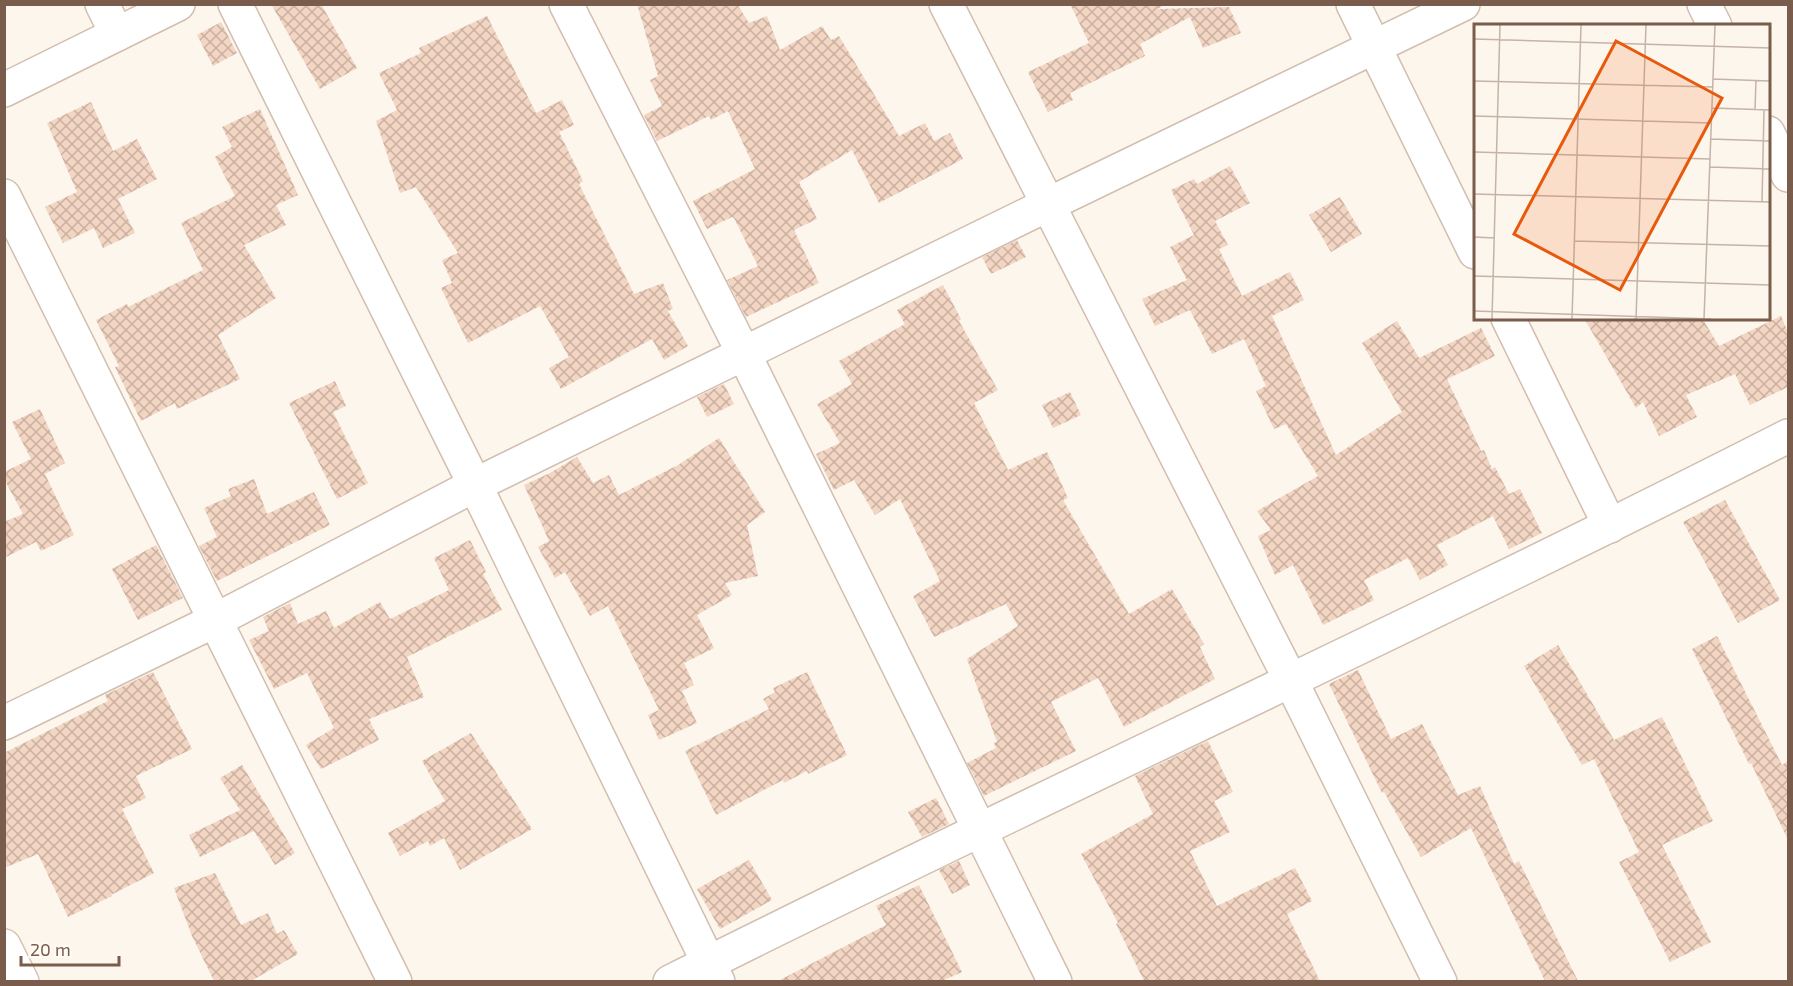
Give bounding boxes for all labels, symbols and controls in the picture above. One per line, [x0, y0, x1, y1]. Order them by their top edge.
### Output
inset map [1474, 24, 1769, 320]
scale bar [21, 929, 118, 967]
text: 20 m [30, 938, 71, 960]

